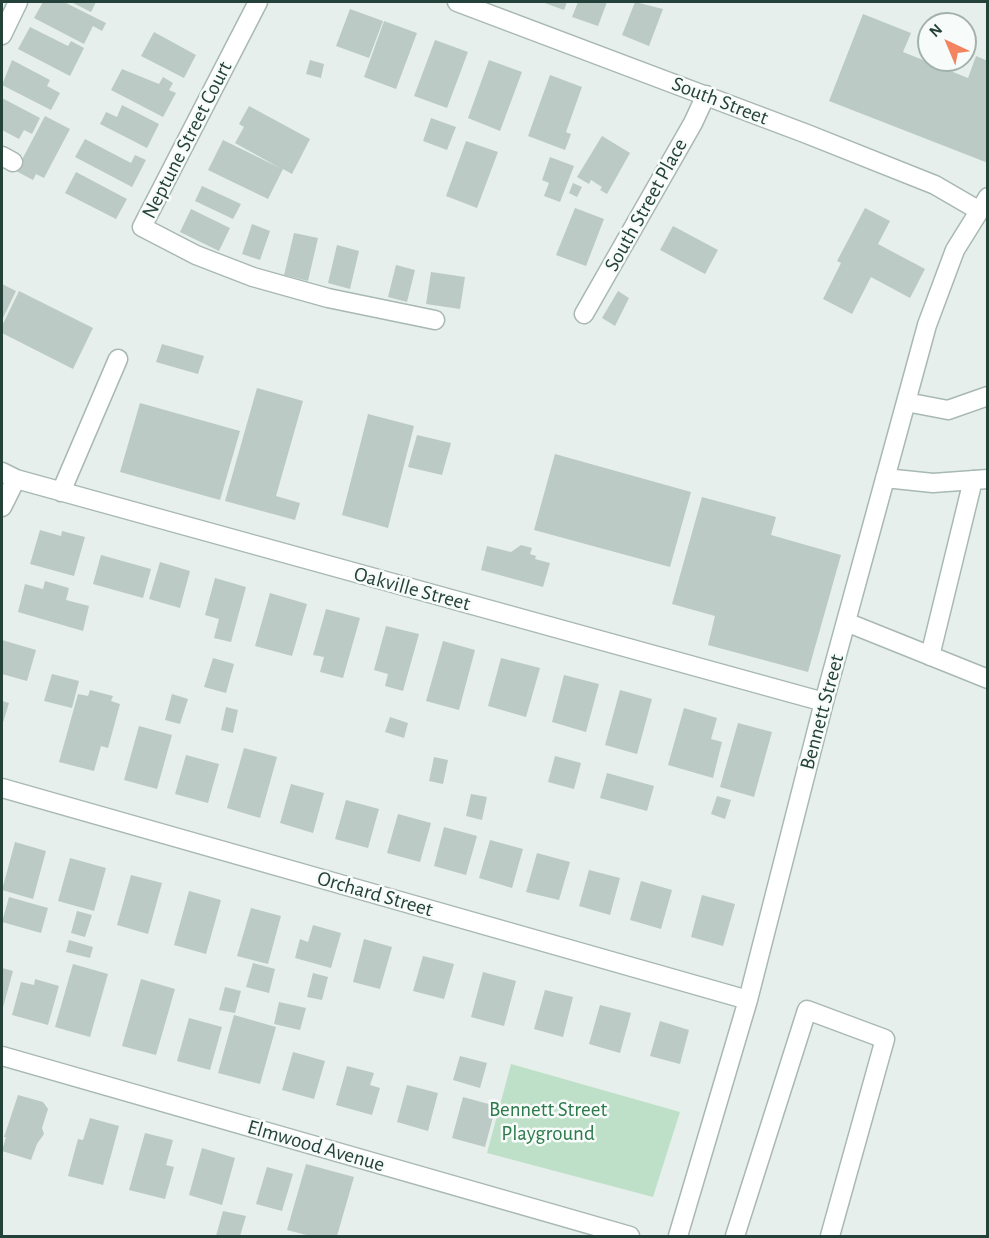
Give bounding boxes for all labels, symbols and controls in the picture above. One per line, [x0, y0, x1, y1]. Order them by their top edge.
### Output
north arrow [917, 12, 977, 72]
text: N [926, 21, 945, 40]
street label: Neptune Street Court [136, 57, 238, 223]
street label: South Street [668, 71, 772, 131]
street label: South Street Place [599, 134, 693, 276]
street label: Oakville Street [351, 561, 473, 617]
street label: Bennett Street [795, 652, 849, 772]
street label: Orchard Street [314, 865, 436, 923]
park label: Bennett Street Playground [489, 1097, 607, 1147]
street label: Elmwood Avenue [244, 1114, 388, 1178]

